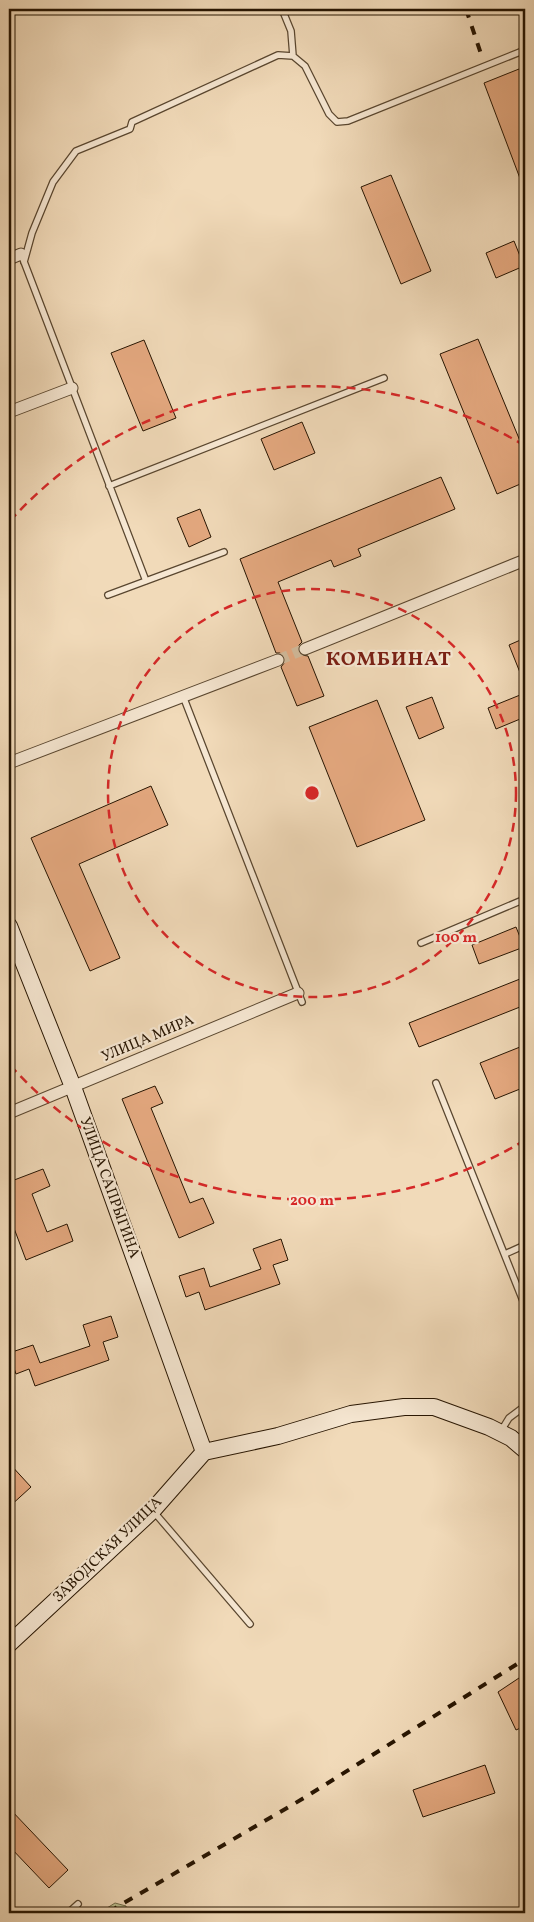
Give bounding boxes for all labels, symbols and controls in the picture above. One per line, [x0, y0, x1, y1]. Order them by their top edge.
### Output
district label: КОМБИНАТ [326, 646, 452, 674]
centre of rings [303, 784, 321, 802]
text: 100 m [435, 928, 478, 949]
street label: УЛИЦА МИРА [98, 1010, 198, 1068]
street label: УЛИЦА САПРЫГИНА [74, 1115, 144, 1262]
text: 200 m [290, 1191, 334, 1212]
street label: ЗАВОДСКАЯ УЛИЦА [49, 1492, 168, 1608]

